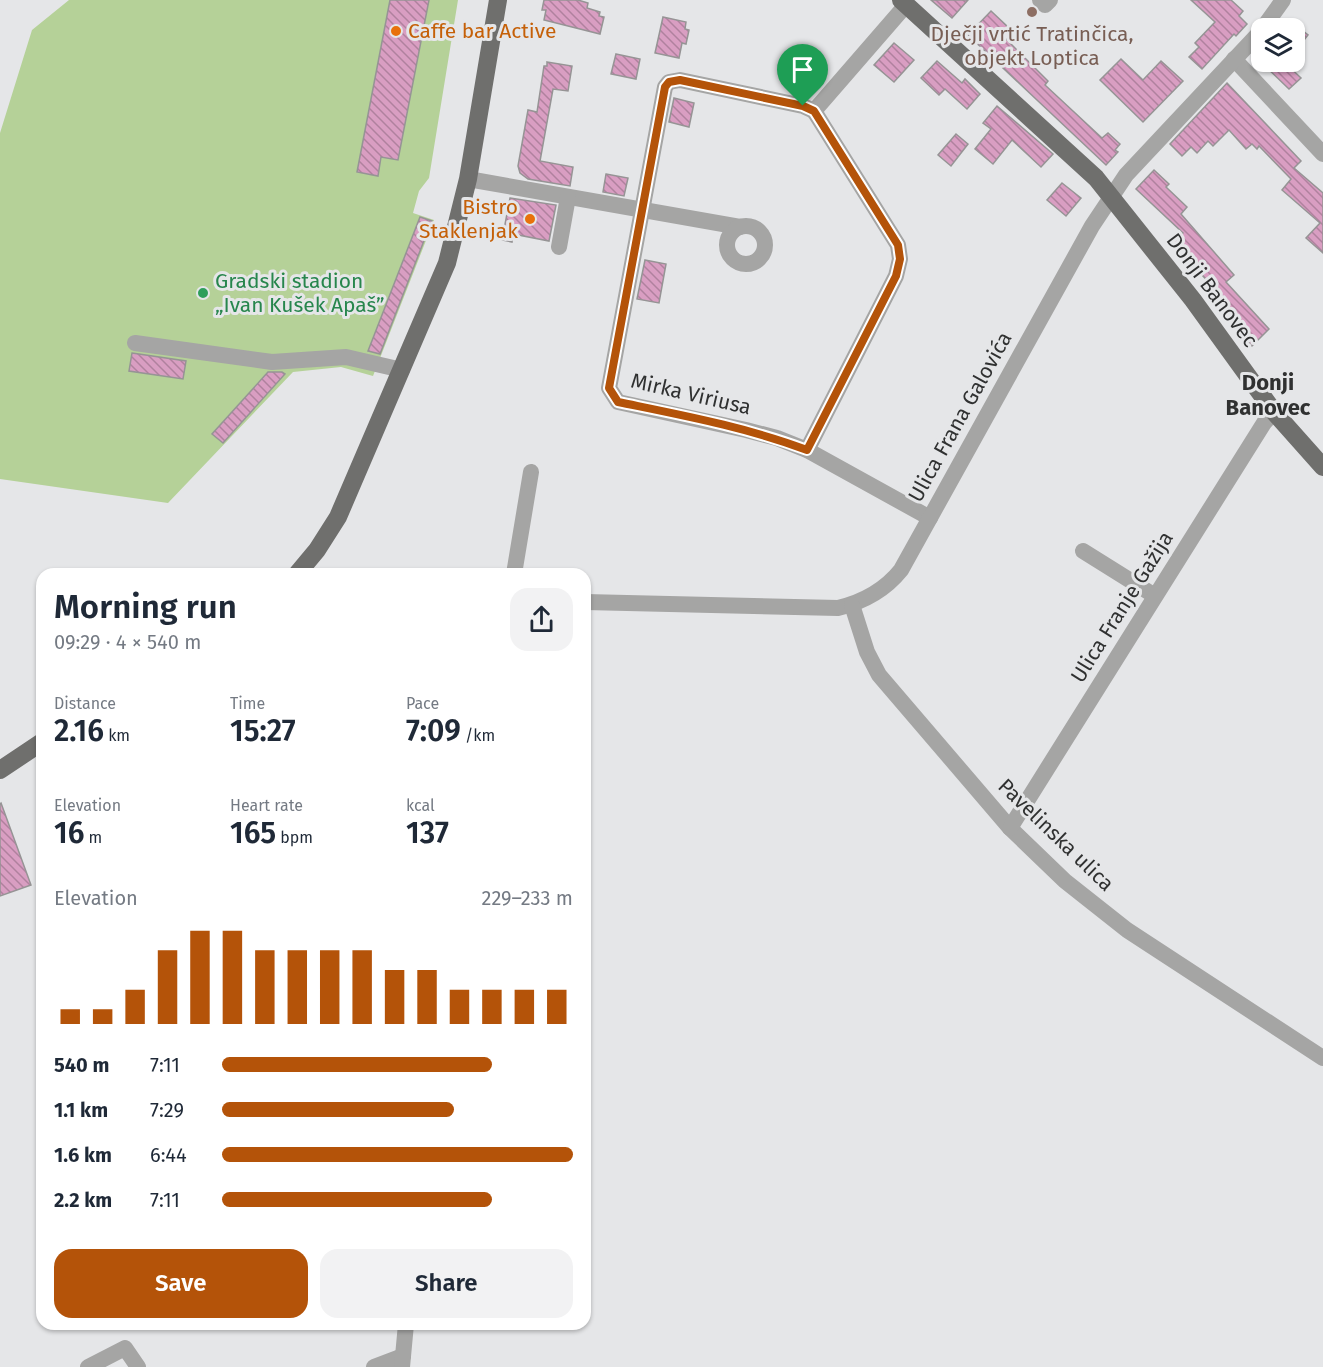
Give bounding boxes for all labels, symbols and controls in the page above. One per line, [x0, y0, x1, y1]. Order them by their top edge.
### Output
marker: Dječji vrtić Tratinčica, objekt Loptica [1025, 5, 1039, 19]
place label: Caffe bar Active [408, 18, 556, 44]
map controls [1251, 18, 1305, 72]
button: layers [1251, 18, 1305, 72]
place label: Dječji vrtić Tratinčica, objekt Loptica [931, 21, 1133, 71]
marker: Caffe bar Active [389, 24, 403, 38]
pin [777, 44, 828, 106]
icon: arrive [786, 53, 819, 86]
place label: Bistro Staklenjak [419, 194, 518, 244]
marker: Bistro Staklenjak [523, 212, 537, 226]
street label: Donji Banovec [1161, 228, 1263, 352]
place label: Gradski stadion „Ivan Kušek Apaš” [215, 268, 385, 318]
marker: Gradski stadion „Ivan Kušek Apaš” [196, 286, 210, 300]
street label: Ulica Frana Galovića [902, 327, 1018, 507]
street label: Mirka Viriusa [628, 368, 754, 420]
district label: Donji Banovec [1226, 369, 1311, 421]
street label: Ulica Franje Gažija [1065, 527, 1179, 687]
text: Morning run [54, 587, 237, 627]
button: share [510, 588, 573, 651]
text: 09:29 · 4 × 540 m [54, 630, 201, 654]
text: Distance [54, 694, 116, 713]
text: Time [230, 694, 265, 713]
text: Pace [406, 694, 439, 713]
text: 2.16 [54, 713, 104, 749]
text: 15:27 [230, 713, 296, 749]
text: 7:09 [406, 713, 461, 749]
text: km [104, 726, 130, 745]
text: /km [461, 726, 495, 745]
street label: Pavelinska ulica [993, 773, 1119, 897]
text: Elevation [54, 796, 121, 815]
text: Heart rate [230, 796, 303, 815]
text: kcal [406, 796, 435, 815]
text: 16 [54, 815, 84, 851]
text: 165 [230, 815, 276, 851]
text: 137 [406, 815, 449, 851]
text: m [84, 828, 102, 847]
text: bpm [276, 828, 313, 847]
text: Elevation [54, 886, 138, 910]
text: 229–233 m [482, 886, 573, 910]
text: 540 m [54, 1053, 109, 1077]
text: 7:11 [150, 1053, 180, 1077]
text: 1.1 km [54, 1098, 108, 1122]
text: 7:29 [150, 1098, 184, 1122]
text: 1.6 km [54, 1143, 112, 1167]
text: 6:44 [150, 1143, 187, 1167]
text: 2.2 km [54, 1188, 112, 1212]
text: 7:11 [150, 1188, 180, 1212]
button: Save [54, 1249, 308, 1318]
button: Share [320, 1249, 573, 1318]

